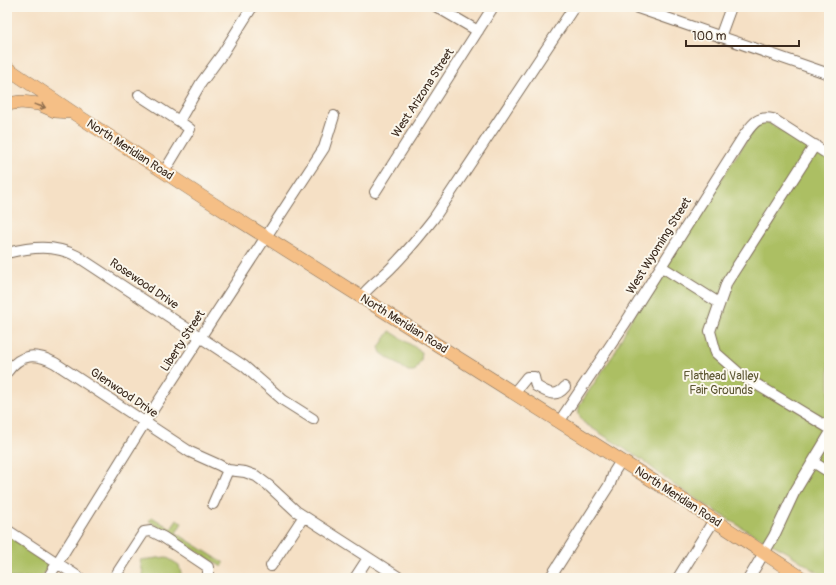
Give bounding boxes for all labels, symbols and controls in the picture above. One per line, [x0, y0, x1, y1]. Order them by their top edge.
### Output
scale bar [686, 22, 799, 48]
text: 100 m [692, 29, 727, 44]
street label: West Arizona Street [389, 45, 458, 140]
one-way arrow [33, 102, 45, 110]
street label: North Meridian Road [84, 116, 176, 184]
street label: West Wyoming Street [623, 195, 695, 297]
street label: Rosewood Drive [107, 255, 181, 313]
street label: North Meridian Road [357, 291, 451, 357]
street label: Liberty Street [158, 307, 208, 374]
street label: Glenwood Drive [87, 365, 161, 421]
park label: Flathead Valley Fair Grounds [683, 369, 759, 398]
street label: North Meridian Road [632, 463, 724, 531]

